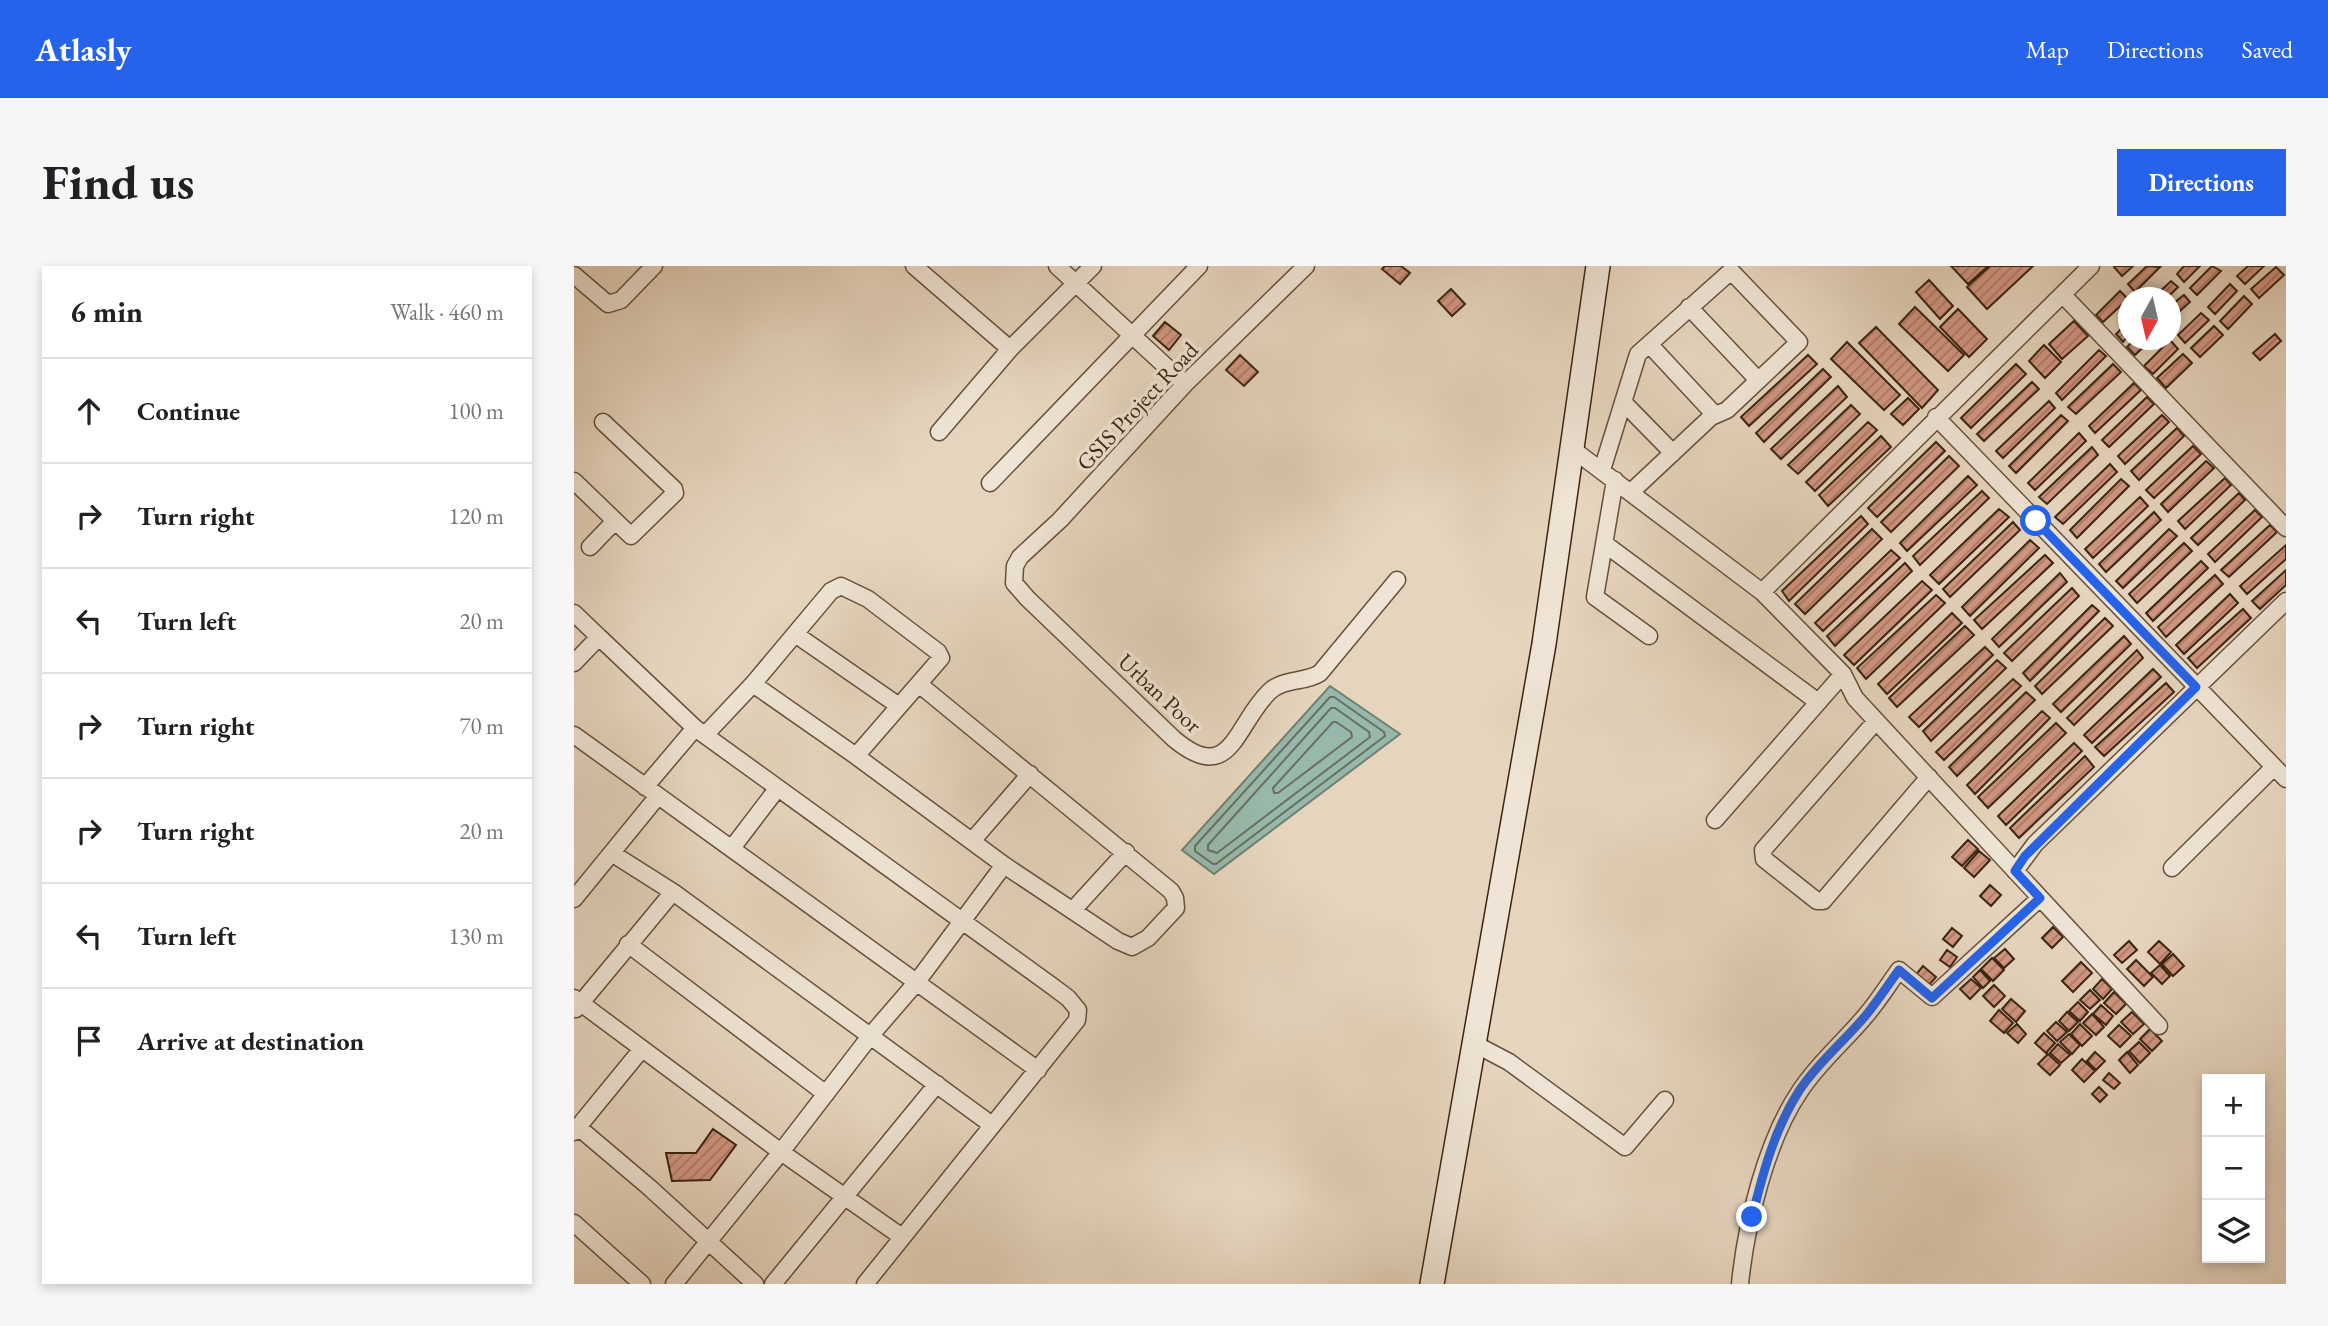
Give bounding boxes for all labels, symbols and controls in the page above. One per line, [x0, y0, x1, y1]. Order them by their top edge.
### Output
text: Atlasly [35, 28, 132, 71]
text: Map [2026, 34, 2069, 65]
text: Directions [2107, 34, 2204, 65]
text: Saved [2242, 34, 2293, 65]
button: Directions [2117, 149, 2286, 216]
text: Find us [42, 150, 194, 214]
north arrow [2118, 287, 2181, 350]
text: 6 min [70, 292, 143, 331]
text: Walk · 460 m [390, 297, 504, 327]
street label: GSIS Project Road [1070, 335, 1205, 477]
icon: ahead [70, 392, 108, 430]
text: Continue [137, 394, 240, 428]
text: 100 m [448, 396, 504, 426]
icon: right [70, 497, 108, 535]
text: Turn right [137, 499, 255, 533]
text: 120 m [448, 501, 504, 531]
route start [2020, 505, 2051, 536]
icon: left [70, 602, 108, 640]
text: Turn left [137, 604, 236, 638]
text: 20 m [459, 606, 504, 636]
street label: Urban Poor [1112, 647, 1208, 740]
icon: right [70, 707, 108, 745]
text: Turn right [137, 709, 255, 743]
text: 70 m [459, 711, 504, 741]
icon: right [70, 812, 108, 850]
text: Turn right [137, 814, 255, 848]
text: 20 m [459, 816, 504, 846]
icon: left [70, 917, 108, 955]
text: Turn left [137, 919, 236, 953]
text: 130 m [448, 921, 504, 951]
icon: arrive [70, 1022, 108, 1060]
text: Arrive at destination [137, 1024, 364, 1058]
map controls [2202, 1074, 2265, 1263]
button: + [2202, 1074, 2265, 1137]
button: − [2202, 1137, 2265, 1200]
button: layers [2202, 1200, 2265, 1263]
route end [1736, 1201, 1767, 1232]

